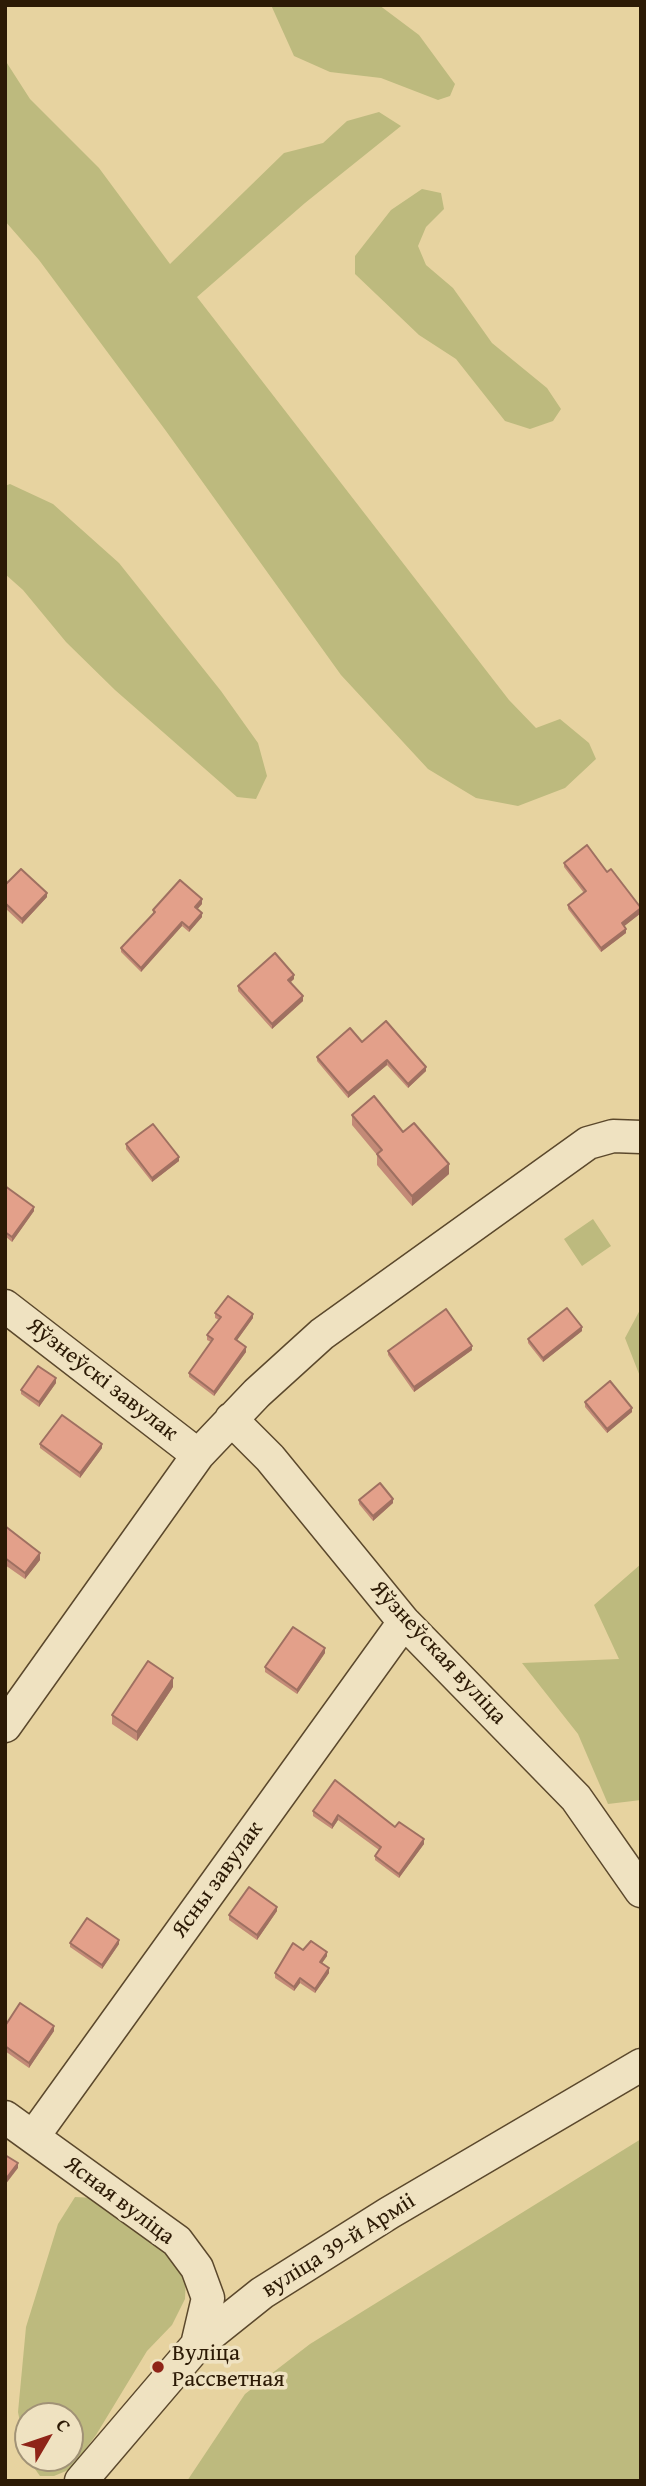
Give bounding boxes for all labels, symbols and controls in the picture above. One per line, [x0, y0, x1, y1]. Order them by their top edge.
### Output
street label: Яўзнеўскі завулак [21, 1312, 183, 1448]
street label: Яўзнеўская вуліца [364, 1575, 512, 1731]
street label: Ясны завулак [166, 1816, 270, 1944]
street label: Ясная вуліца [58, 2151, 180, 2251]
street label: вуліца 39-й Арміі [257, 2188, 421, 2304]
place label: Вуліца Рассветная [172, 2340, 285, 2394]
marker: Вуліца Рассветная [150, 2359, 166, 2375]
north arrow [14, 2402, 84, 2472]
text: С [50, 2412, 78, 2438]

